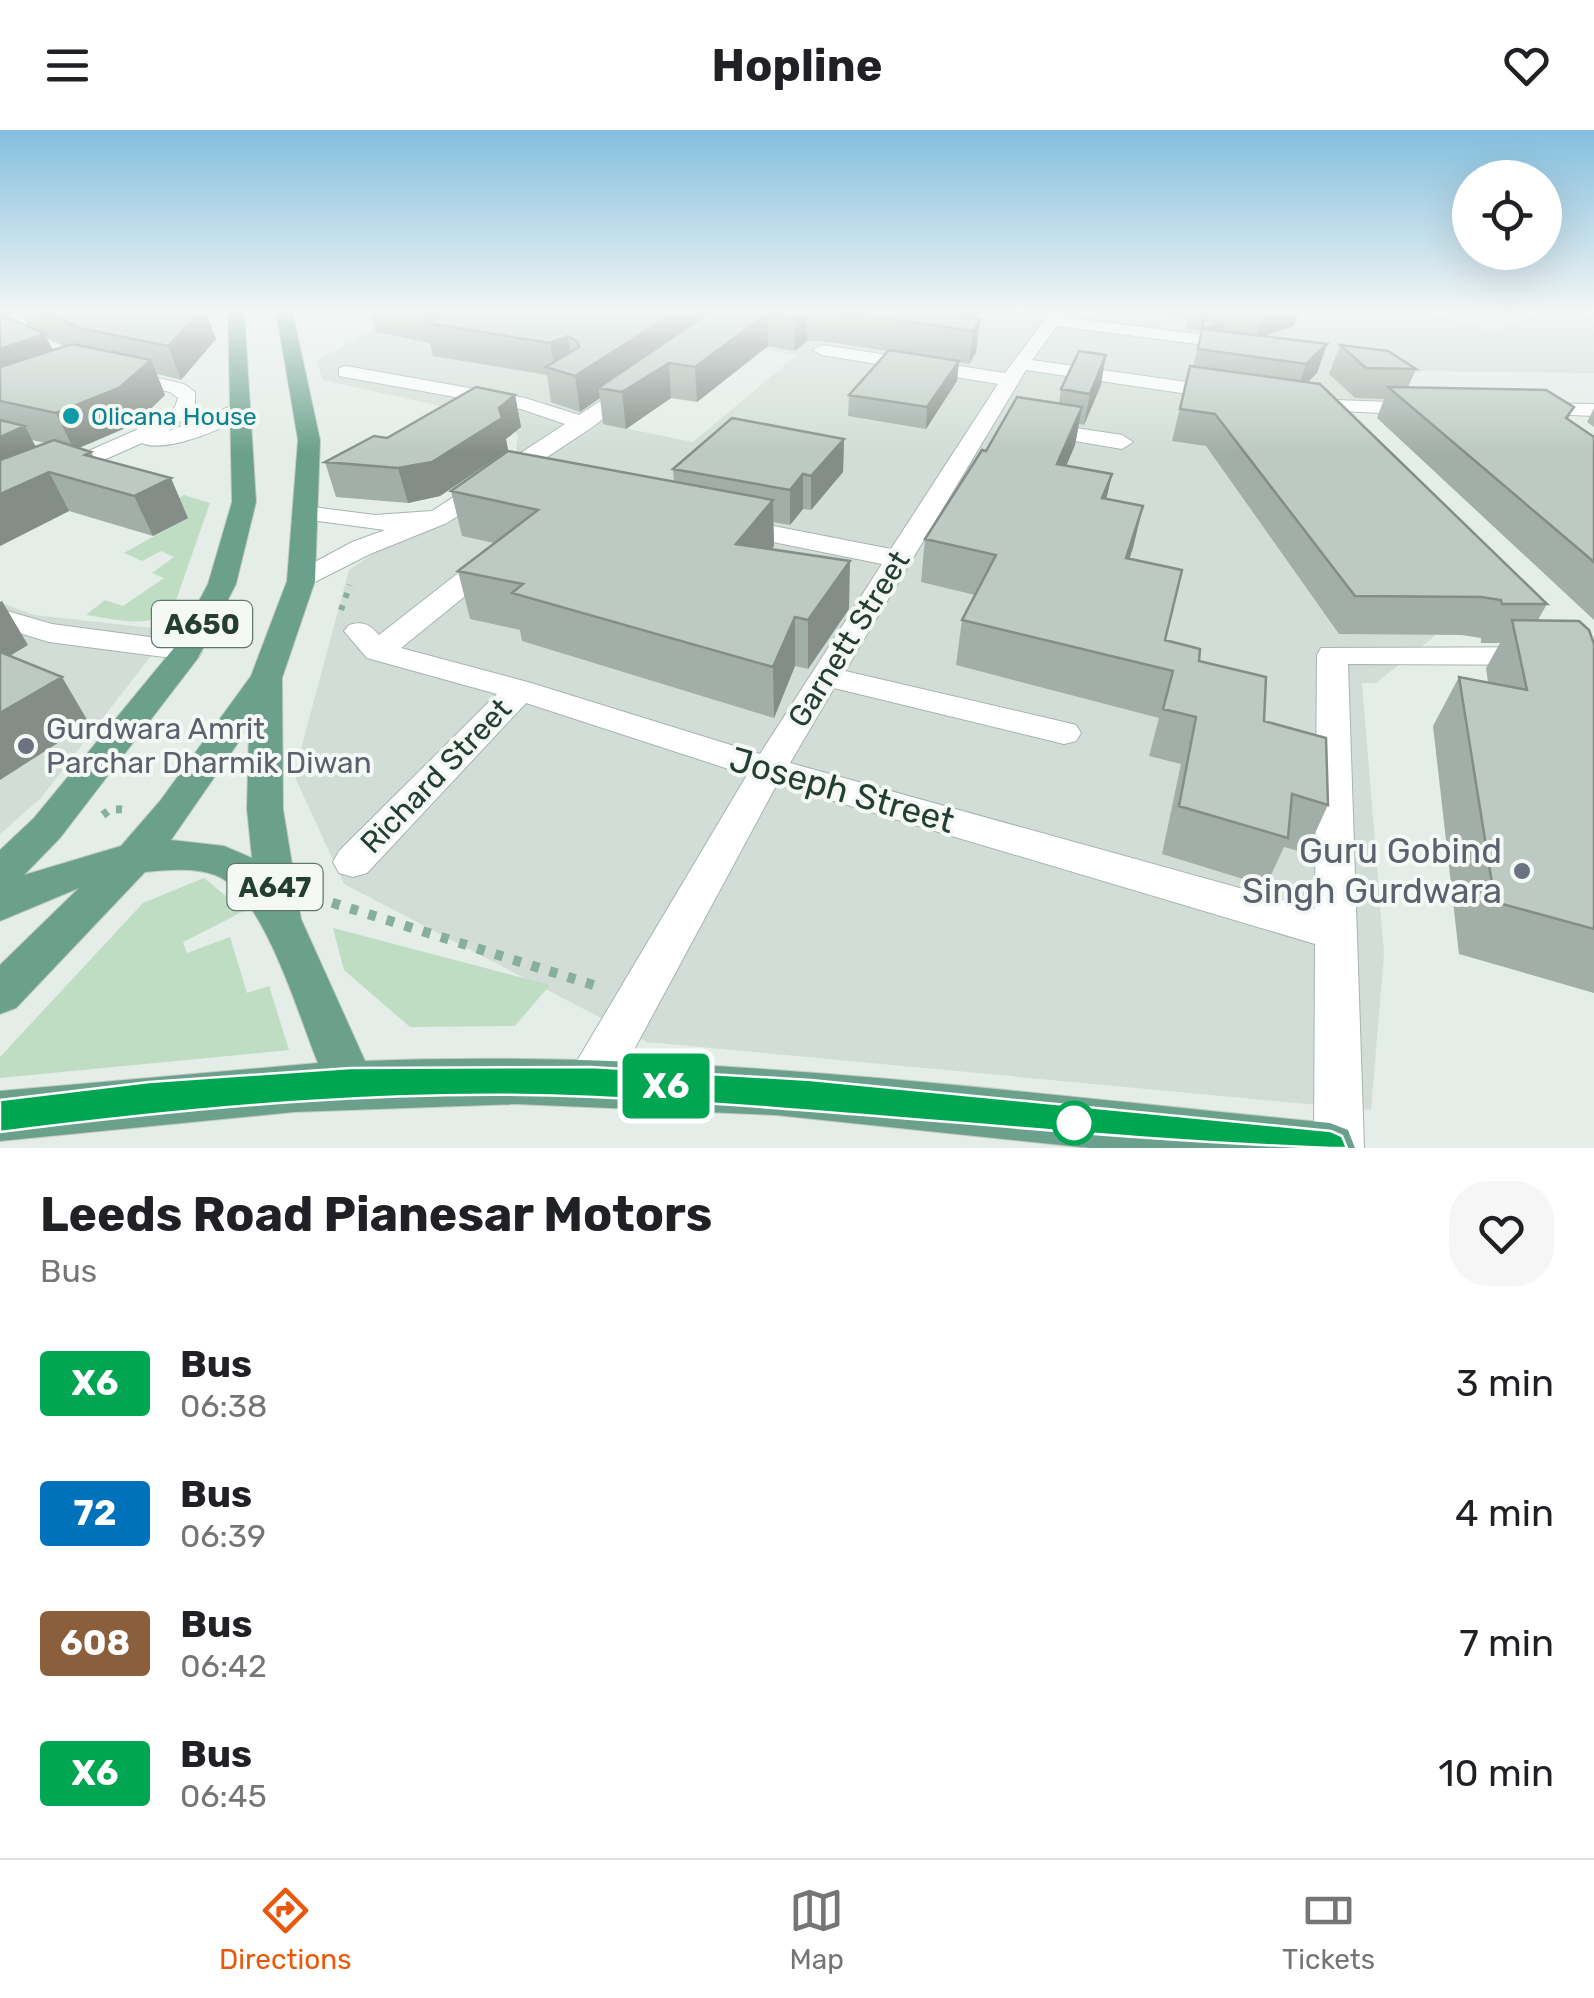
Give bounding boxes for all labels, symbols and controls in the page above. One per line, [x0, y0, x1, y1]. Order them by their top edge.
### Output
icon: menu [40, 38, 95, 93]
icon: heart [1499, 38, 1554, 93]
text: Hopline [712, 39, 882, 92]
map controls [1452, 160, 1562, 270]
button: locate [1452, 160, 1562, 270]
place label: Olicana House [91, 402, 257, 431]
marker: Olicana House [60, 405, 82, 427]
street label: Garnett Street [781, 544, 918, 734]
road number: A650 [152, 601, 252, 647]
street label: Richard Street [353, 691, 519, 861]
place label: Gurdwara Amrit Parchar Dharmik Diwan [46, 711, 372, 781]
marker: Gurdwara Amrit Parchar Dharmik Diwan [15, 735, 37, 757]
street label: Joseph Street [725, 738, 959, 842]
place label: Guru Gobind Singh Gurdwara [1242, 830, 1502, 912]
marker: Guru Gobind Singh Gurdwara [1511, 860, 1533, 882]
road number: A647 [228, 864, 322, 910]
line badge: X6 [621, 1054, 711, 1118]
text: X6 [643, 1065, 689, 1107]
unlabelled marker [1053, 1102, 1095, 1144]
button: heart [1449, 1181, 1554, 1286]
text: Leeds Road Pianesar Motors [40, 1186, 712, 1243]
text: Bus [40, 1252, 97, 1290]
text: Bus [180, 1341, 252, 1387]
text: 3 min [1456, 1360, 1554, 1406]
text: X6 [72, 1362, 118, 1404]
text: 06:38 [180, 1387, 267, 1425]
text: Bus [180, 1471, 252, 1517]
text: 4 min [1455, 1490, 1554, 1536]
text: 72 [74, 1492, 116, 1534]
text: 06:39 [180, 1517, 266, 1555]
text: Bus [180, 1601, 252, 1647]
text: 7 min [1459, 1620, 1554, 1666]
text: 608 [60, 1622, 130, 1664]
text: 06:42 [180, 1647, 267, 1685]
text: Bus [180, 1731, 252, 1777]
text: 10 min [1438, 1750, 1554, 1796]
text: X6 [72, 1752, 118, 1794]
text: 06:45 [180, 1777, 267, 1815]
tab: Directions [219, 1883, 352, 1976]
tab: Map [789, 1883, 844, 1976]
tab: Tickets [1282, 1883, 1375, 1976]

